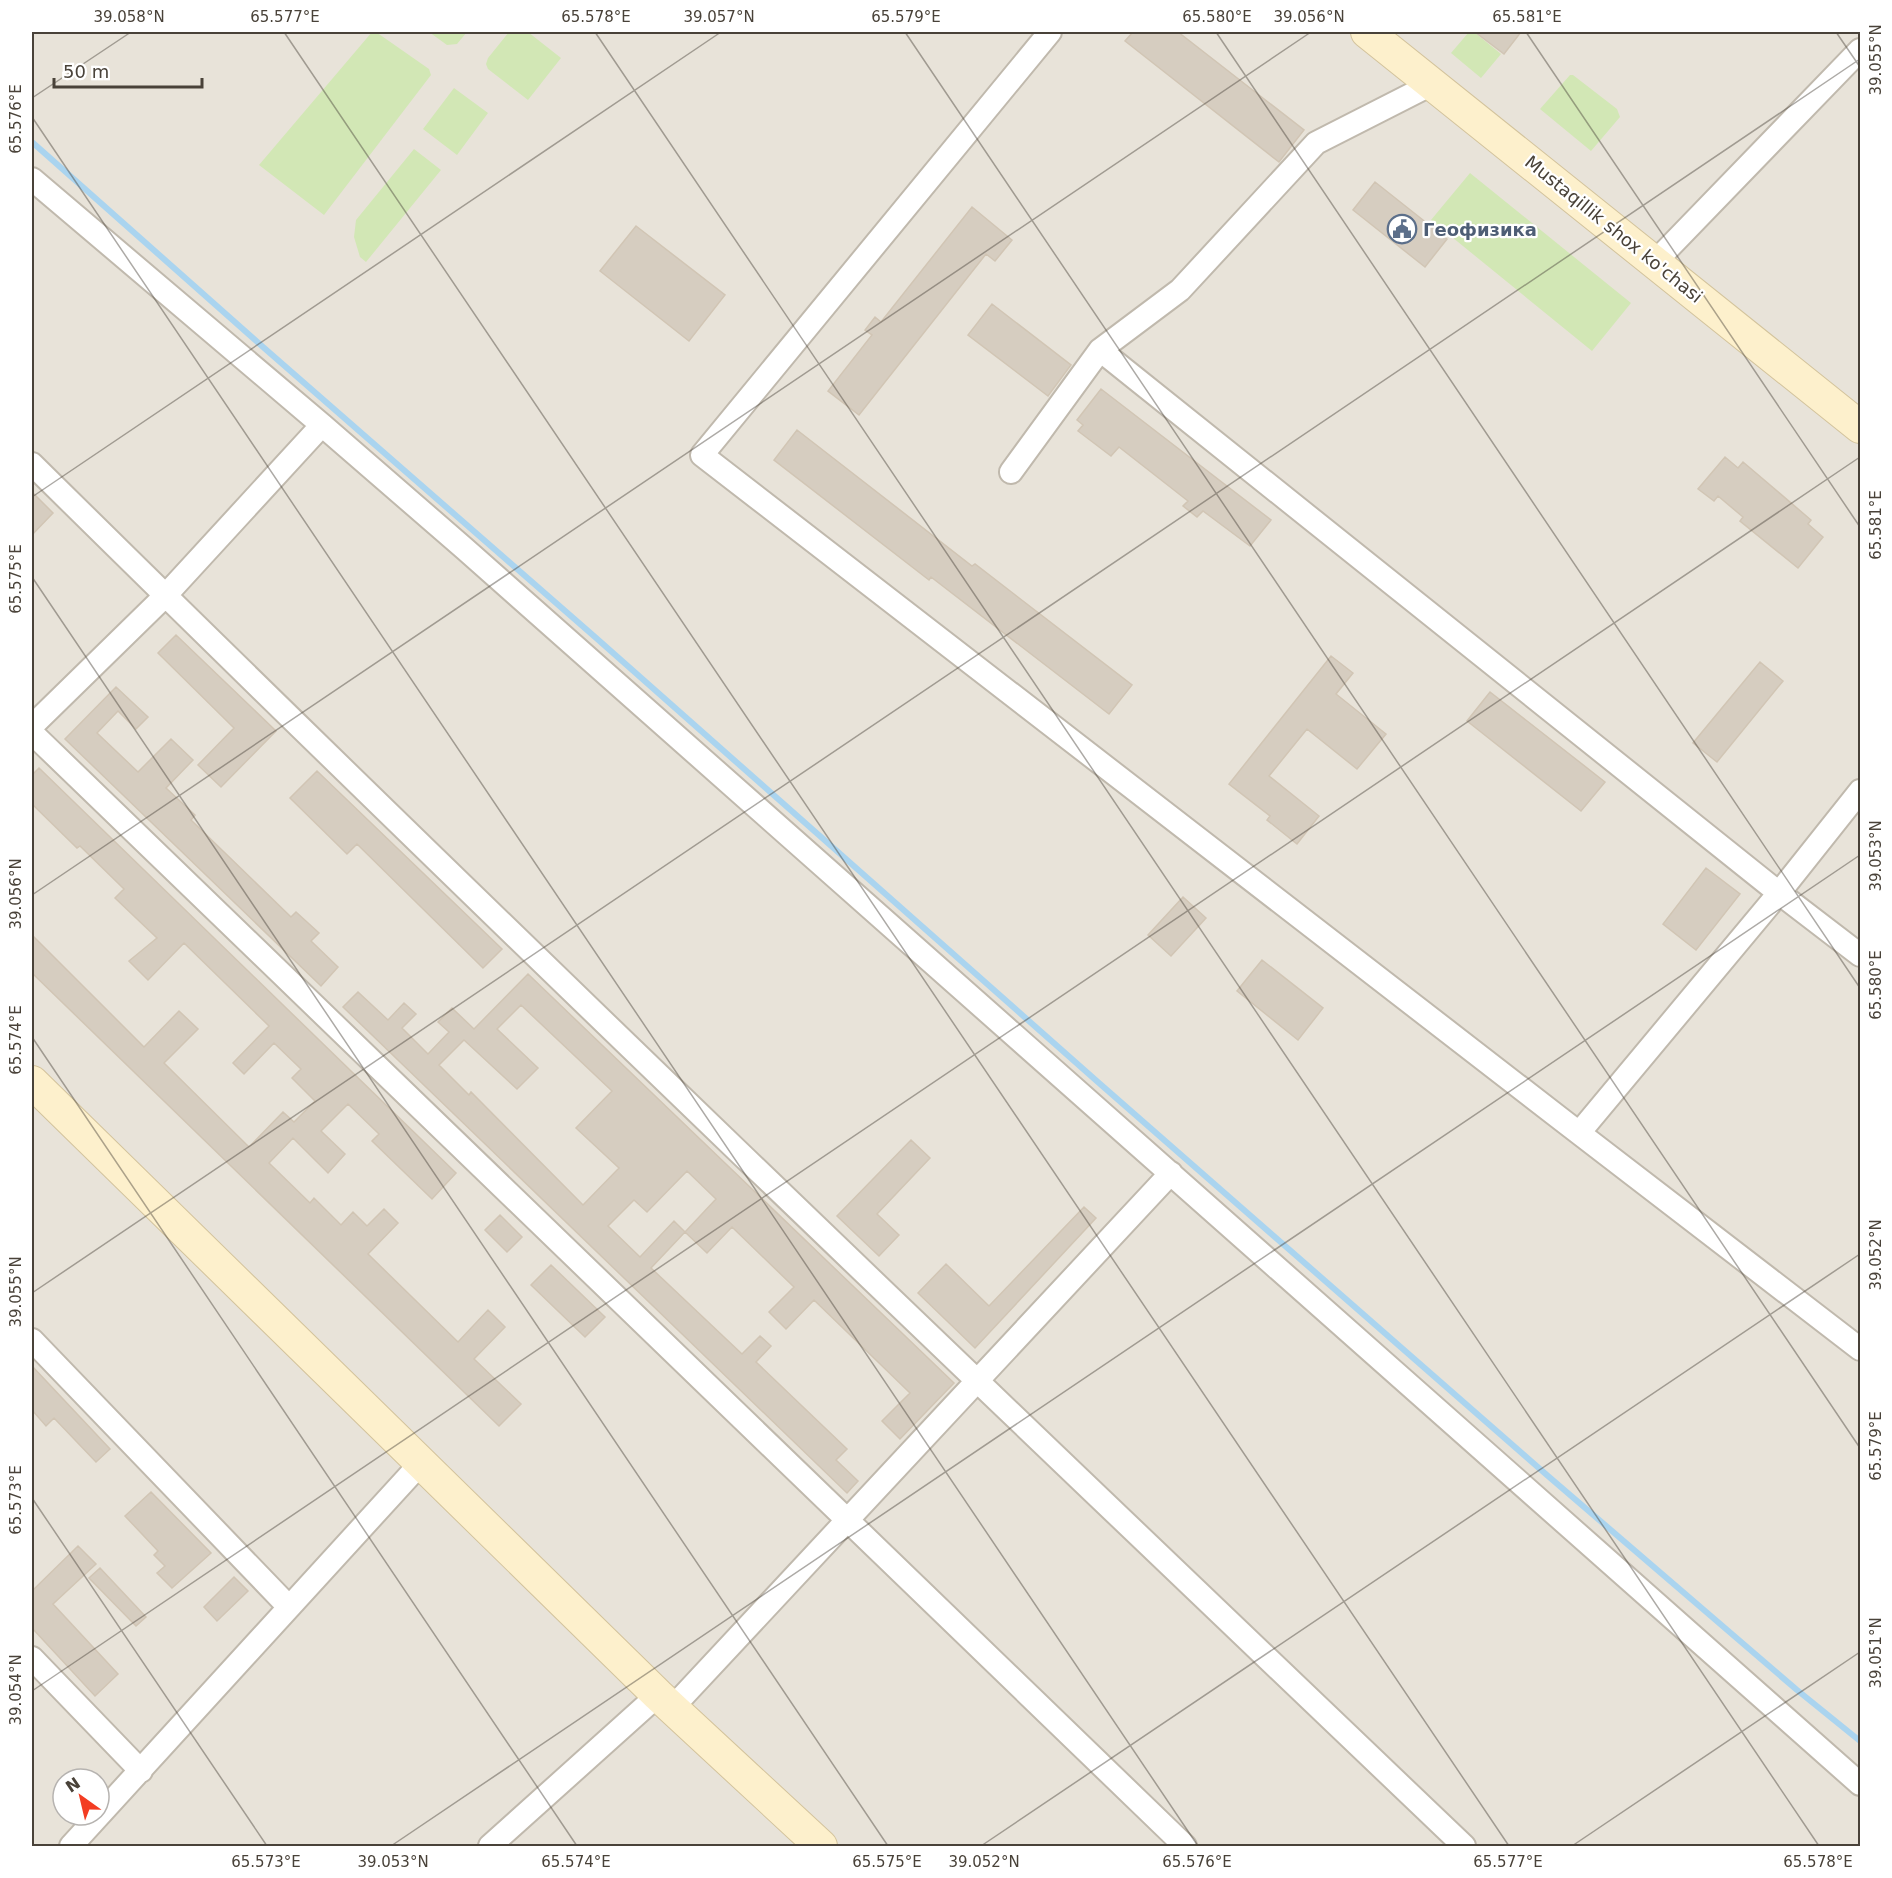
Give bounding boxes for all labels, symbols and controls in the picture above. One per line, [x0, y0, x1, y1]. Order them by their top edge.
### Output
text: 39.058°N [93, 8, 165, 26]
text: 65.577°E [250, 8, 320, 26]
text: 65.578°E [561, 8, 631, 26]
text: 39.057°N [683, 8, 755, 26]
text: 65.579°E [871, 8, 941, 26]
text: 65.580°E [1182, 8, 1252, 26]
text: 39.056°N [1273, 8, 1345, 26]
text: 65.581°E [1492, 8, 1562, 26]
text: 39.055°N [1867, 24, 1885, 96]
scale bar [54, 51, 202, 89]
text: 50 m [63, 61, 109, 82]
text: 65.576°E [7, 84, 25, 154]
street label: Mustaqillik shox ko'chasi [1521, 151, 1707, 307]
public building icon: Геофизика [1386, 213, 1418, 245]
place label: Геофизика [1423, 219, 1537, 240]
text: 65.581°E [1867, 490, 1885, 560]
text: 65.575°E [7, 544, 25, 614]
text: 39.053°N [1867, 820, 1885, 892]
text: 39.056°N [7, 858, 25, 930]
text: 65.580°E [1867, 950, 1885, 1020]
text: 65.574°E [7, 1005, 25, 1075]
text: 39.052°N [1867, 1219, 1885, 1291]
text: 39.055°N [7, 1256, 25, 1328]
text: 65.579°E [1867, 1411, 1885, 1481]
text: 65.573°E [7, 1465, 25, 1535]
text: 39.051°N [1867, 1617, 1885, 1689]
text: 39.054°N [7, 1654, 25, 1726]
north arrow [51, 1767, 111, 1827]
text: N [62, 1773, 84, 1797]
text: 65.573°E [231, 1853, 301, 1871]
text: 39.053°N [357, 1853, 429, 1871]
text: 65.574°E [541, 1853, 611, 1871]
text: 65.575°E [852, 1853, 922, 1871]
text: 39.052°N [948, 1853, 1020, 1871]
text: 65.576°E [1162, 1853, 1232, 1871]
text: 65.577°E [1473, 1853, 1543, 1871]
text: 65.578°E [1783, 1853, 1853, 1871]

